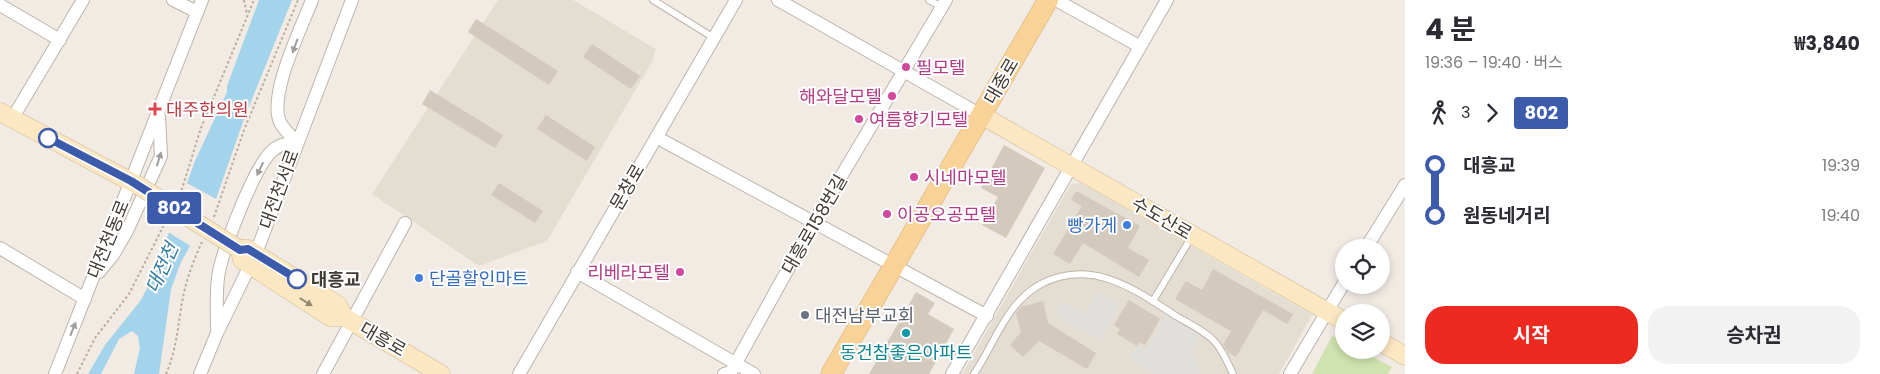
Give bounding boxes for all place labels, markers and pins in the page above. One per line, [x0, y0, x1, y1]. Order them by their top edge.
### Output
place label: 필모텔 [916, 55, 966, 80]
marker: 필모텔 [900, 61, 912, 73]
place label: 해와달모텔 [799, 84, 882, 109]
marker: 해와달모텔 [886, 90, 898, 102]
place label: 대주한의원 [166, 97, 249, 122]
marker: 대주한의원 [148, 102, 162, 116]
place label: 여름향기모텔 [869, 107, 968, 132]
marker: 여름향기모텔 [853, 113, 865, 125]
unlabelled marker [38, 128, 58, 148]
place label: 시네마모텔 [924, 165, 1007, 190]
marker: 시네마모텔 [908, 171, 920, 183]
place label: 이공오공모텔 [897, 202, 996, 227]
marker: 이공오공모텔 [881, 208, 893, 220]
place label: 빵가게 [1067, 213, 1117, 238]
marker: 빵가게 [1121, 219, 1133, 231]
place label: 리베라모텔 [587, 260, 670, 285]
place label: 단골할인마트 [429, 266, 528, 291]
marker: 리베라모텔 [674, 266, 686, 278]
place label: 대흥교 [311, 267, 361, 292]
marker: 대흥교 [287, 269, 307, 289]
marker: 단골할인마트 [413, 272, 425, 284]
place label: 대전남부교회 [815, 303, 914, 328]
marker: 대전남부교회 [799, 309, 811, 321]
marker: 동건참좋은아파트 [900, 327, 912, 339]
place label: 동건참좋은아파트 [840, 340, 972, 365]

